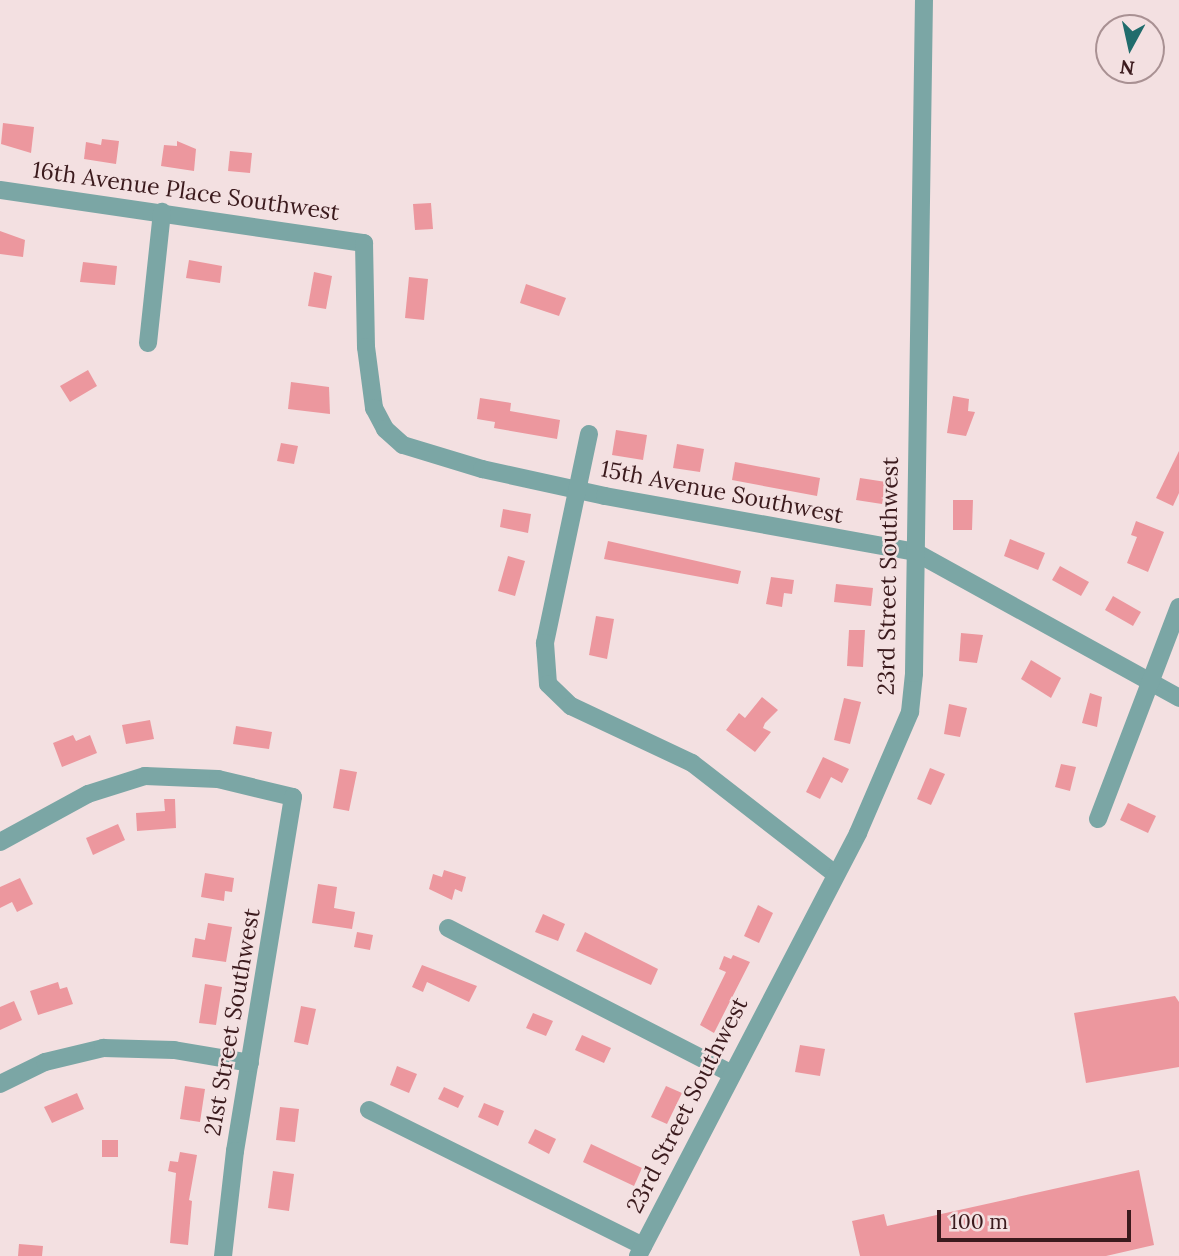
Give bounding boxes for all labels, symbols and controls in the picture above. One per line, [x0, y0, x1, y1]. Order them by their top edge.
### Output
north arrow [1095, 14, 1165, 84]
text: N [1118, 55, 1136, 81]
street label: 16th Avenue Place Southwest [31, 156, 341, 226]
street label: 15th Avenue Southwest [598, 455, 846, 529]
street label: 23rd Street Southwest [872, 456, 904, 696]
street label: 21st Street Southwest [198, 906, 266, 1138]
street label: 23rd Street Southwest [621, 992, 753, 1218]
scale bar [941, 1196, 1135, 1240]
text: 100 m [950, 1208, 1008, 1235]

